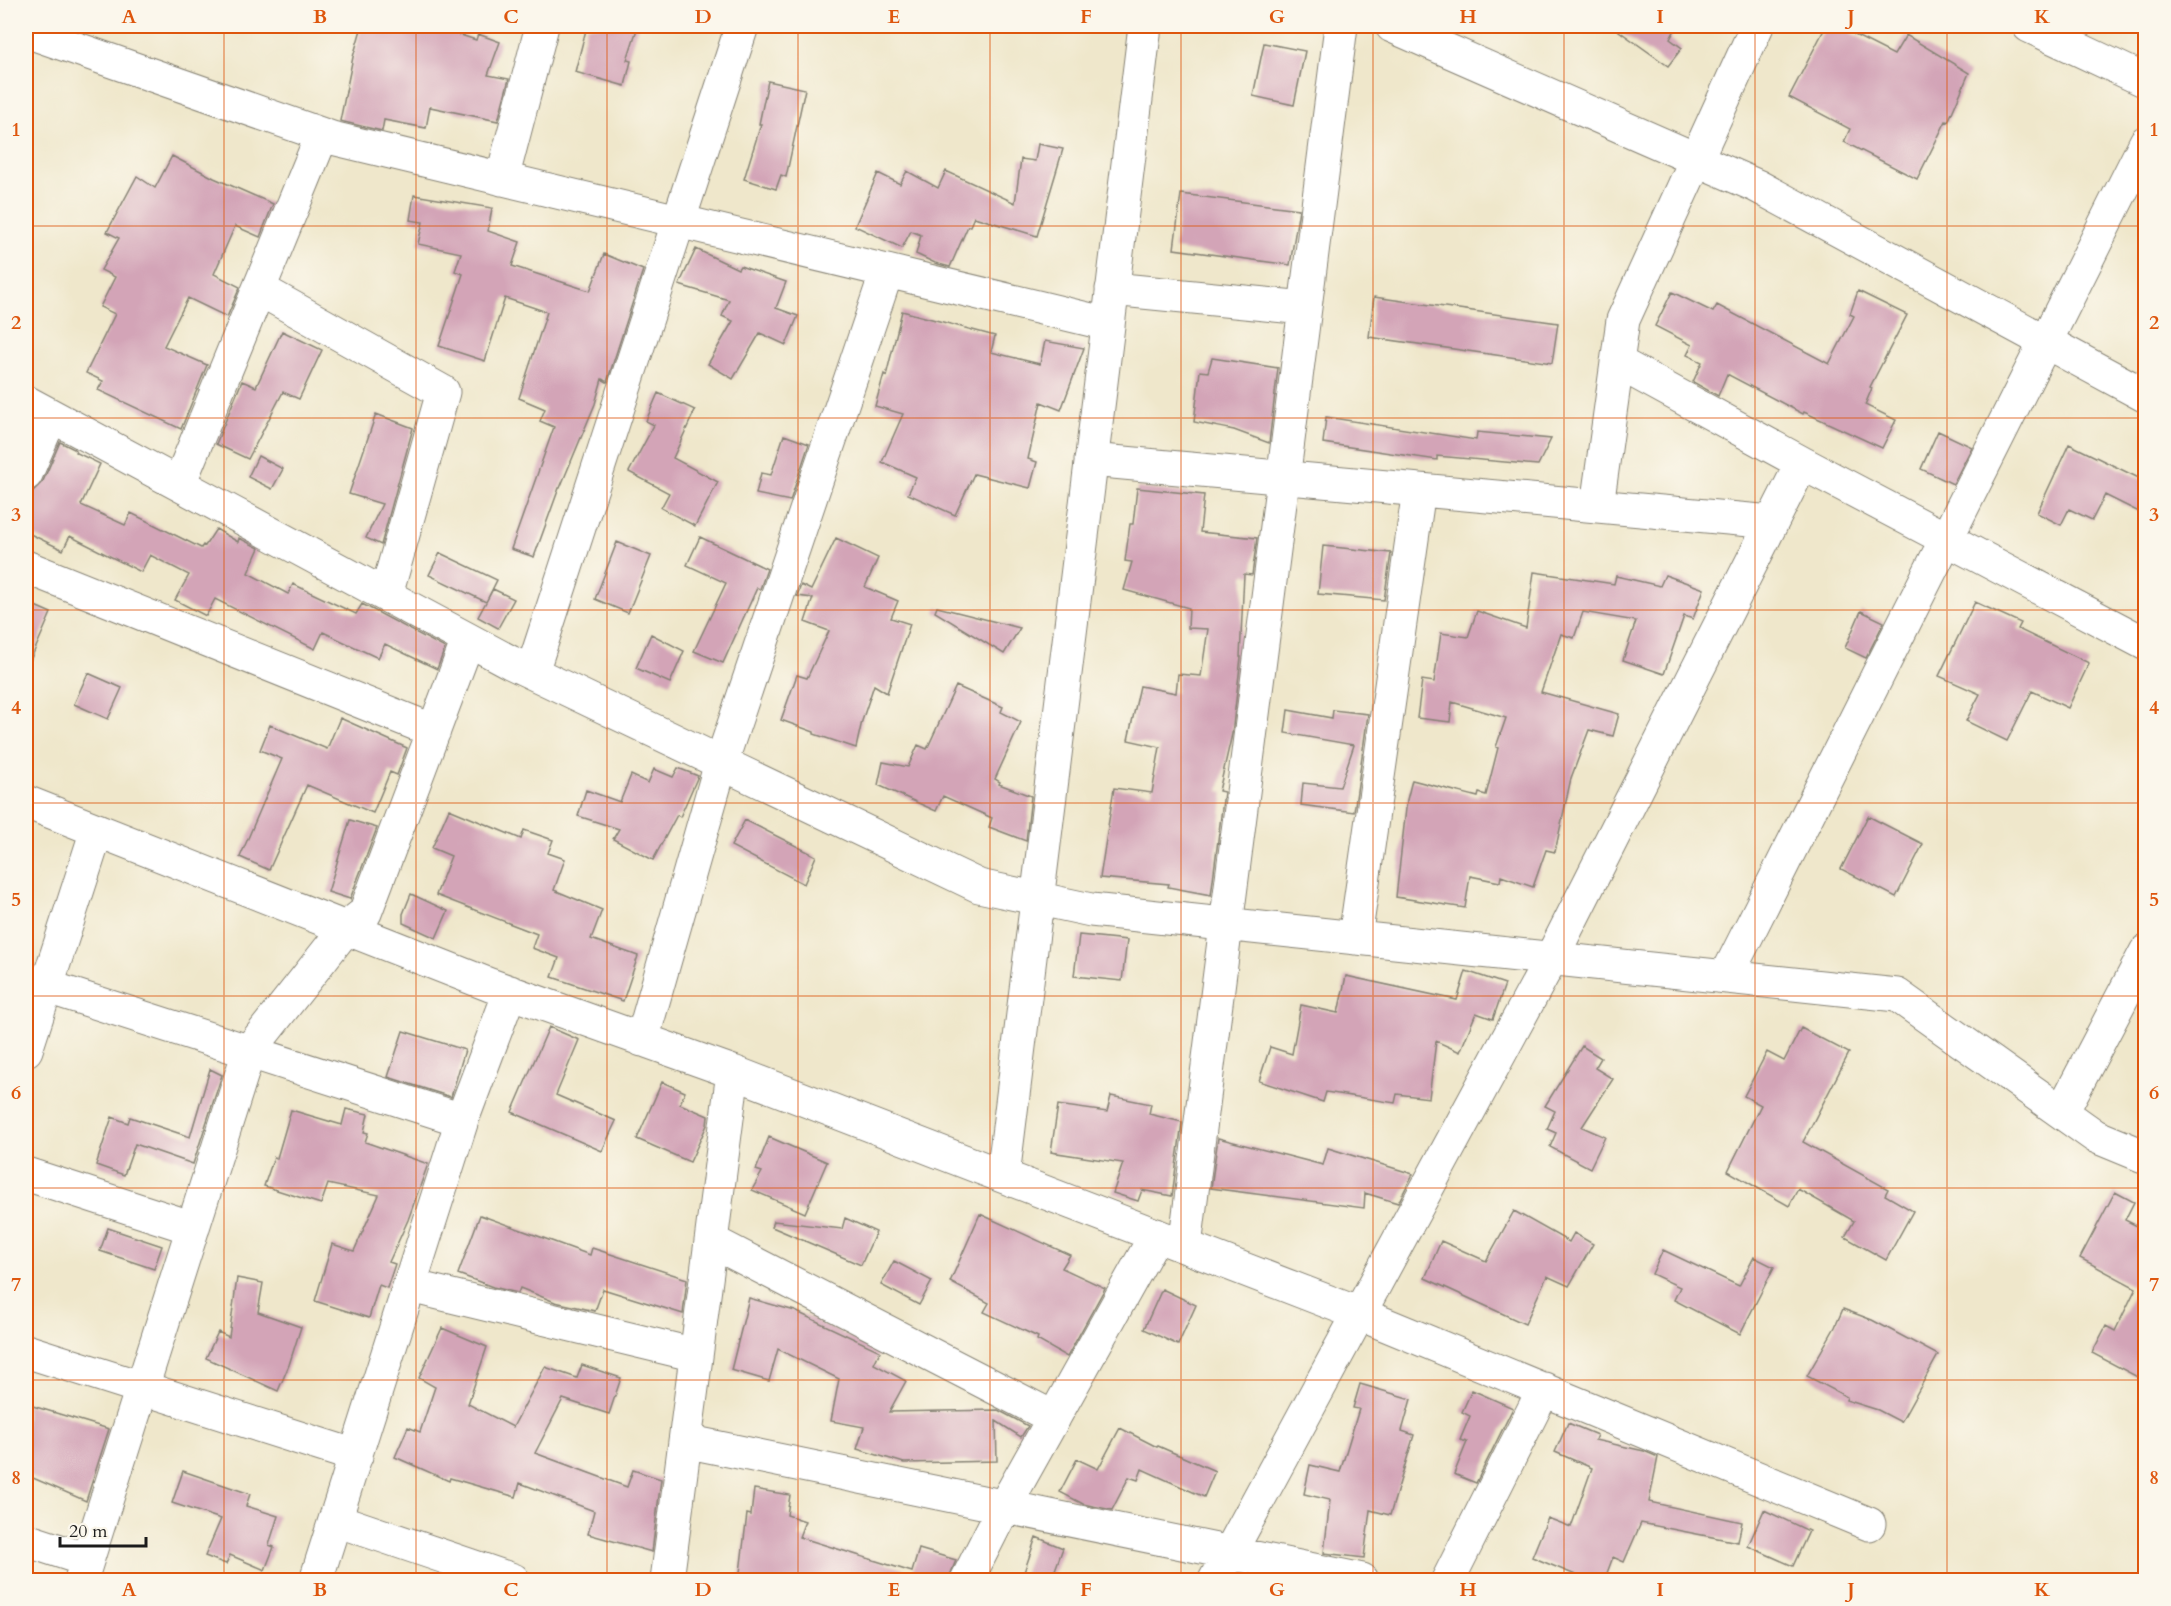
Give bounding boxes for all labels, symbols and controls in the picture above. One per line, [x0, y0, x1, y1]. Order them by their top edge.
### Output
text: A [121, 3, 137, 30]
text: B [313, 3, 327, 30]
text: C [503, 3, 519, 30]
text: D [694, 3, 712, 30]
text: E [888, 3, 900, 30]
text: F [1080, 3, 1092, 30]
text: G [1269, 3, 1285, 30]
text: H [1459, 3, 1477, 30]
text: I [1656, 3, 1664, 30]
text: J [1844, 3, 1855, 30]
text: K [2034, 3, 2051, 30]
text: 1 [11, 116, 21, 143]
text: 1 [2149, 116, 2159, 143]
text: 2 [11, 309, 21, 336]
text: 2 [2149, 309, 2159, 336]
text: 3 [11, 501, 21, 528]
text: 3 [2149, 501, 2159, 528]
text: 4 [11, 694, 21, 721]
text: 4 [2149, 694, 2159, 721]
text: 5 [11, 886, 21, 913]
text: 5 [2149, 886, 2159, 913]
text: 6 [11, 1079, 21, 1106]
text: 6 [2149, 1079, 2159, 1106]
text: 7 [11, 1271, 21, 1298]
text: 7 [2149, 1271, 2159, 1298]
text: 8 [11, 1464, 21, 1491]
text: 8 [2149, 1464, 2159, 1491]
scale bar [60, 1510, 146, 1548]
text: 20 m [69, 1519, 108, 1544]
text: A [121, 1576, 137, 1603]
text: B [313, 1576, 327, 1603]
text: C [503, 1576, 519, 1603]
text: D [694, 1576, 712, 1603]
text: E [888, 1576, 900, 1603]
text: F [1080, 1576, 1092, 1603]
text: G [1269, 1576, 1285, 1603]
text: H [1459, 1576, 1477, 1603]
text: I [1656, 1576, 1664, 1603]
text: J [1844, 1576, 1855, 1603]
text: K [2034, 1576, 2051, 1603]

